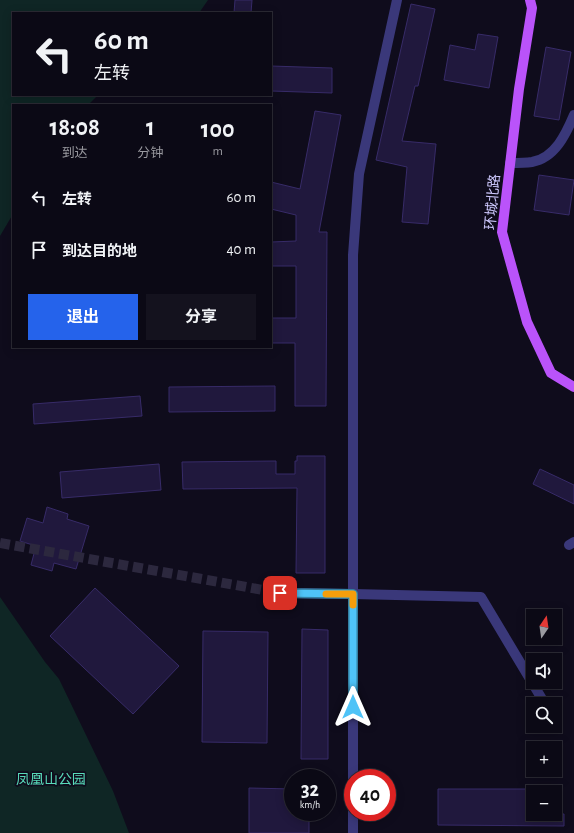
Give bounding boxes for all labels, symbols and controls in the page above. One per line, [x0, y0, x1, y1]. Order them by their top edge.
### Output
text: 60 m [94, 27, 149, 55]
icon: left [28, 28, 80, 80]
text: 左转 [94, 65, 130, 83]
text: 18:08 [50, 116, 100, 140]
text: 1 [146, 116, 155, 140]
text: 100 [201, 118, 234, 142]
text: m [212, 145, 223, 158]
text: 到达 [62, 147, 88, 160]
text: 分钟 [137, 147, 163, 160]
street label: 环城北路 [482, 173, 502, 231]
icon: left [28, 187, 50, 209]
text: 60 m [227, 190, 256, 205]
text: 左转 [62, 192, 92, 207]
icon: arrive [28, 239, 50, 261]
text: 40 m [226, 242, 256, 257]
text: 到达目的地 [62, 244, 137, 259]
button: 退出 [28, 294, 138, 340]
button: 分享 [146, 294, 256, 340]
pin [263, 576, 297, 610]
icon: arrive [269, 582, 291, 604]
north arrow [526, 609, 562, 645]
map controls [526, 609, 562, 821]
button: sound [526, 653, 562, 689]
position arrow [332, 686, 374, 728]
button: search [526, 697, 562, 733]
button: + [526, 741, 562, 777]
speed limit sign: 40 [344, 769, 396, 821]
park label: 凤凰山公园 [16, 772, 86, 787]
text: 32 [301, 780, 319, 800]
button: − [526, 785, 562, 821]
text: km/h [300, 800, 320, 810]

